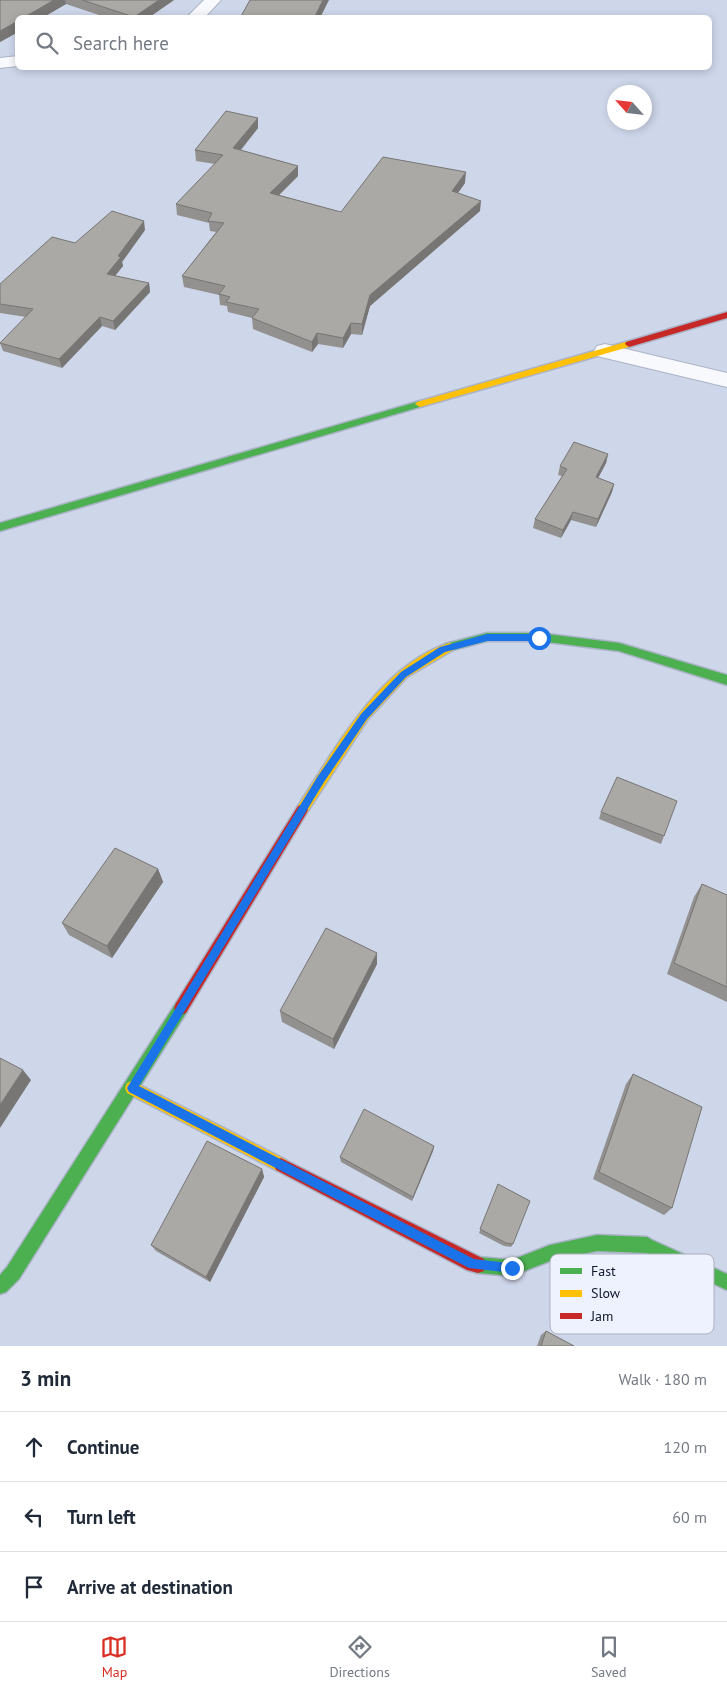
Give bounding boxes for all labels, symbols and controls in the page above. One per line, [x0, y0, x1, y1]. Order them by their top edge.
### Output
search box [15, 15, 712, 70]
icon: search [33, 29, 61, 57]
text: Search here [73, 31, 169, 55]
north arrow [607, 85, 652, 130]
route start [528, 627, 551, 650]
legend [550, 1254, 714, 1334]
route end [501, 1257, 524, 1280]
text: Fast [591, 1262, 616, 1280]
text: Slow [591, 1284, 621, 1302]
text: Jam [590, 1307, 613, 1325]
text: 3 min [20, 1365, 71, 1392]
text: Walk · 180 m [618, 1369, 707, 1389]
icon: ahead [20, 1433, 48, 1461]
text: Continue [67, 1435, 139, 1459]
text: 120 m [664, 1437, 707, 1457]
icon: left [20, 1503, 48, 1531]
text: Turn left [67, 1505, 136, 1529]
text: 60 m [672, 1507, 707, 1527]
icon: arrive [20, 1573, 48, 1601]
text: Arrive at destination [67, 1575, 233, 1599]
tab: Map [100, 1633, 128, 1681]
tab: Directions [329, 1633, 390, 1681]
tab: Saved [591, 1633, 627, 1681]

